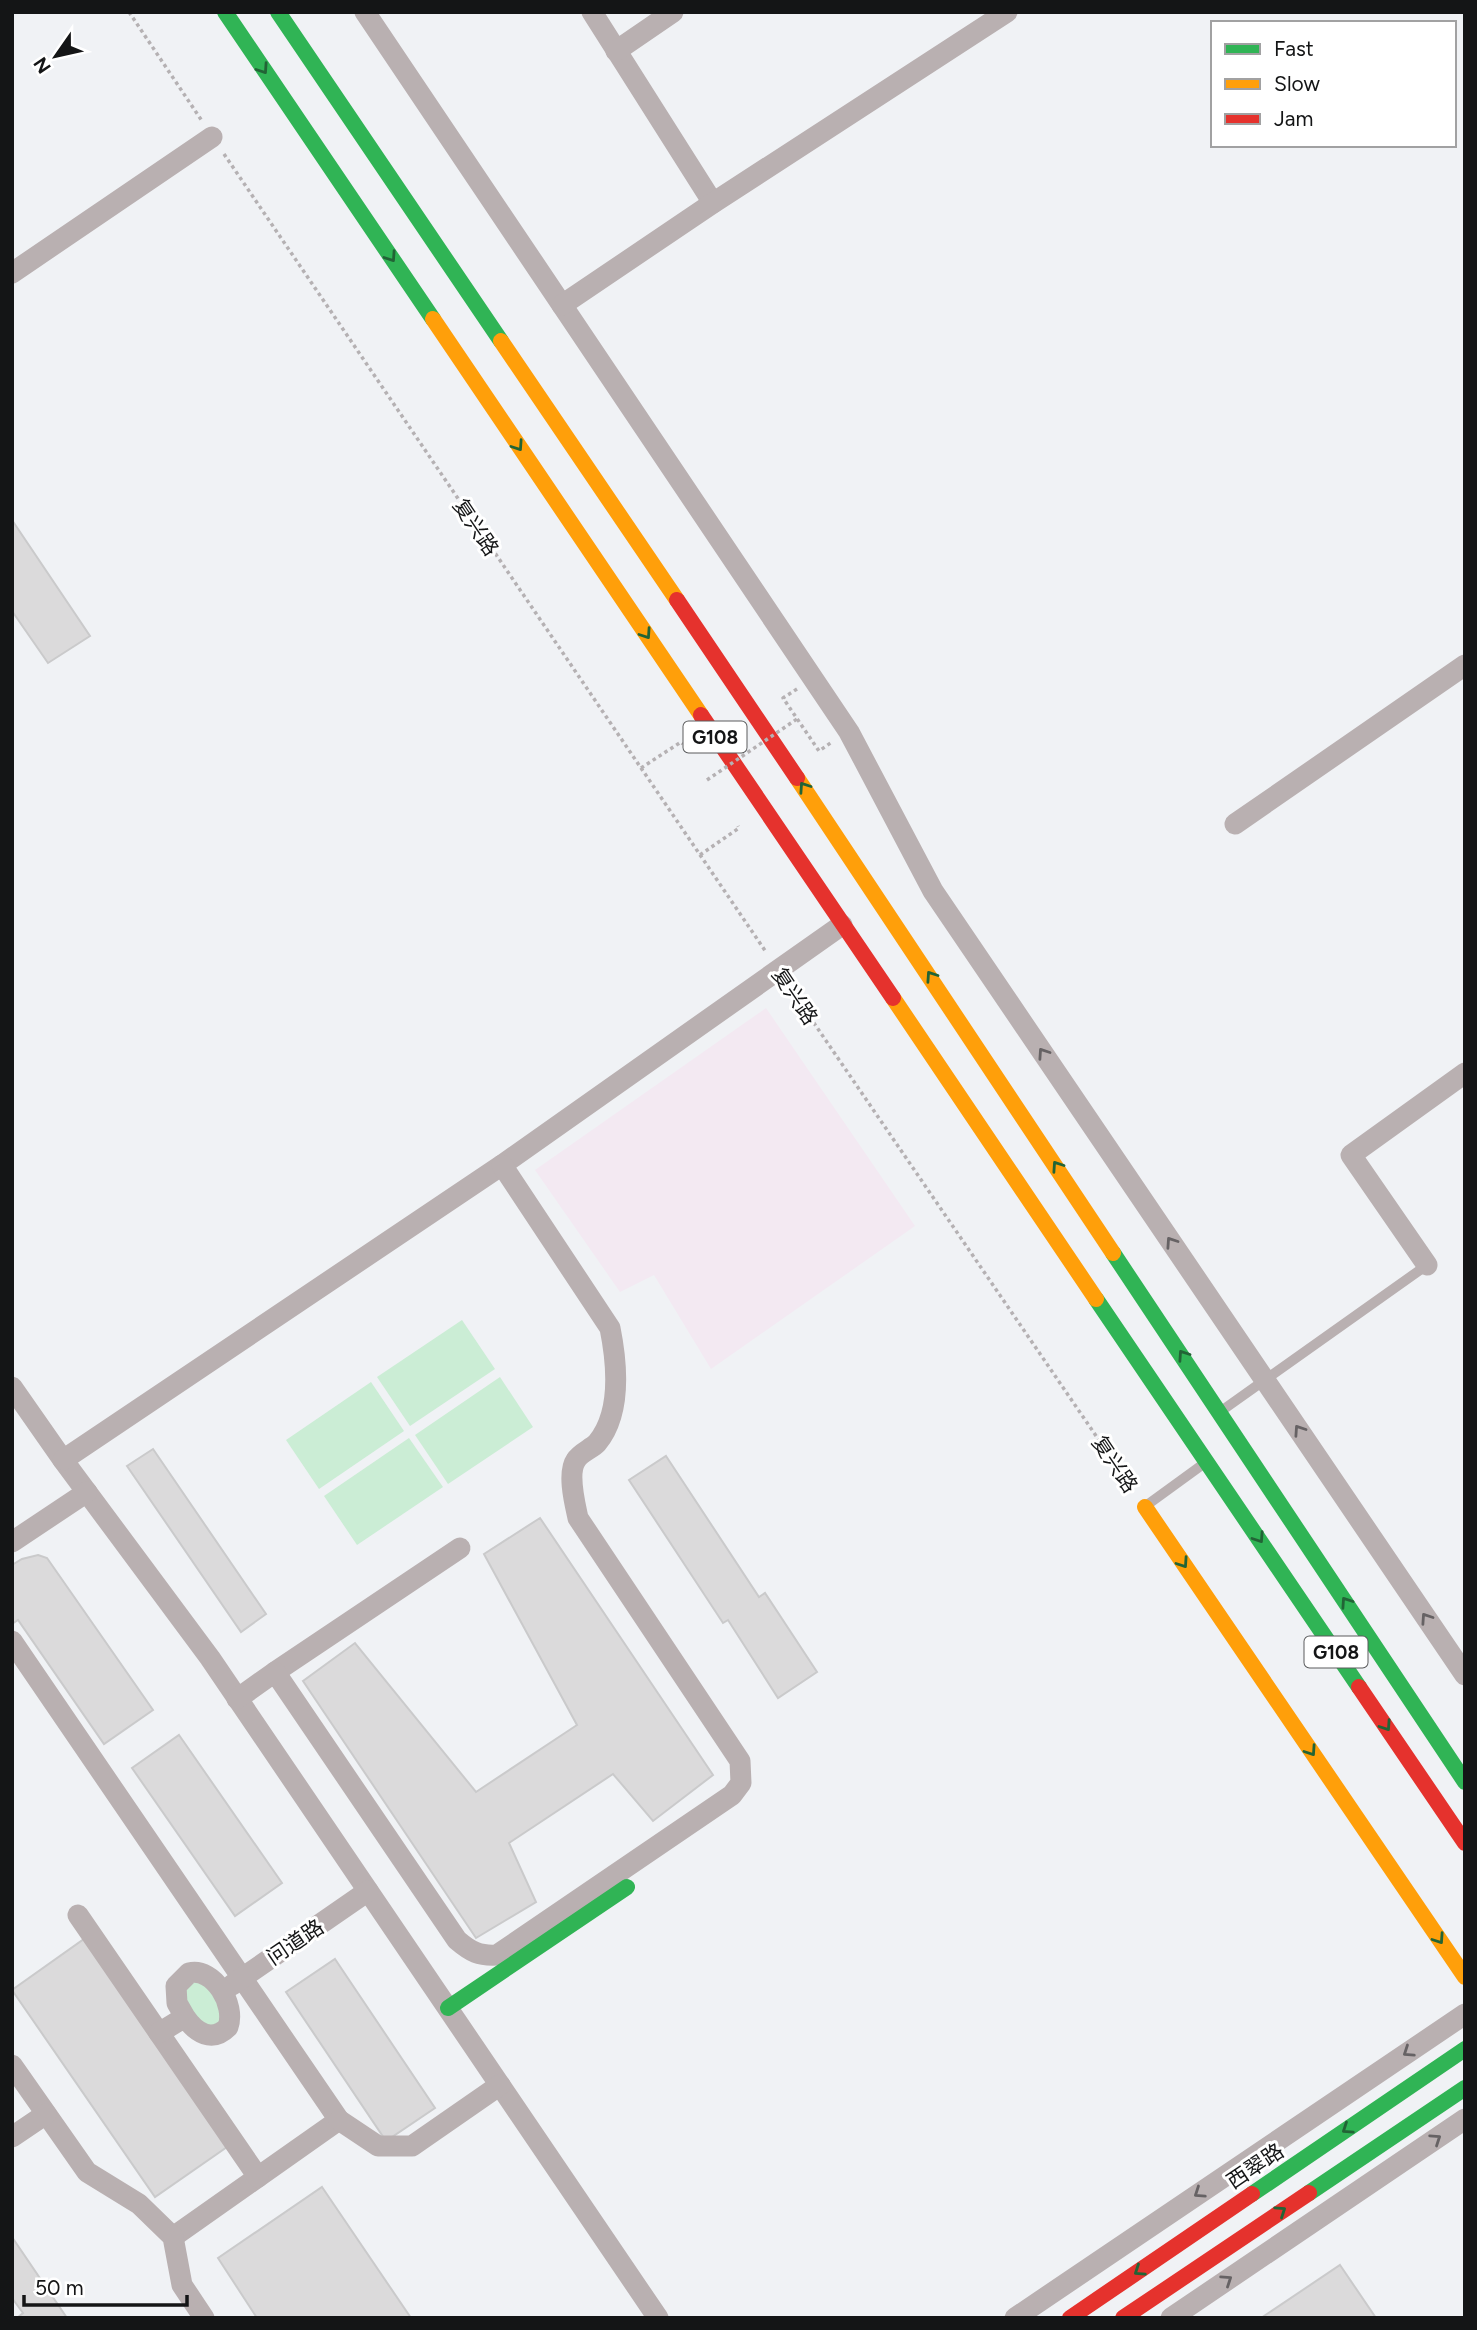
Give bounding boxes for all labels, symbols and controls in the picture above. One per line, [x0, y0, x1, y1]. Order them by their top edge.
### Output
north arrow [21, 21, 91, 91]
legend [1211, 21, 1456, 147]
text: Fast [1274, 36, 1314, 61]
text: N [29, 53, 56, 78]
one-way arrow [255, 61, 268, 74]
text: Slow [1274, 71, 1320, 96]
text: Jam [1274, 106, 1313, 131]
one-way arrow [383, 249, 395, 262]
one-way arrow [510, 438, 522, 451]
street label: 复兴路 [448, 494, 504, 560]
one-way arrow [637, 626, 650, 639]
road number: G108 [684, 722, 746, 752]
one-way arrow [800, 782, 812, 795]
street label: 复兴路 [767, 963, 823, 1029]
one-way arrow [926, 971, 939, 984]
one-way arrow [1039, 1048, 1052, 1061]
one-way arrow [1052, 1160, 1065, 1173]
one-way arrow [1167, 1237, 1179, 1250]
one-way arrow [1179, 1350, 1191, 1363]
one-way arrow [1295, 1425, 1307, 1438]
street label: 复兴路 [1087, 1431, 1143, 1497]
one-way arrow [1251, 1530, 1263, 1543]
one-way arrow [1175, 1555, 1187, 1568]
one-way arrow [1341, 1597, 1354, 1610]
one-way arrow [1422, 1613, 1435, 1626]
road number: G108 [1304, 1636, 1368, 1668]
one-way arrow [1378, 1719, 1391, 1732]
one-way arrow [1303, 1743, 1315, 1756]
street label: 问道路 [262, 1914, 328, 1970]
one-way arrow [1431, 1932, 1444, 1945]
one-way arrow [1403, 2044, 1416, 2057]
one-way arrow [1342, 2121, 1355, 2134]
one-way arrow [1428, 2135, 1441, 2147]
street label: 西翠路 [1222, 2138, 1288, 2194]
one-way arrow [1194, 2185, 1207, 2197]
one-way arrow [1273, 2207, 1286, 2220]
one-way arrow [1134, 2262, 1147, 2275]
scale bar [24, 2264, 187, 2308]
text: 50 m [35, 2275, 84, 2300]
one-way arrow [1219, 2275, 1232, 2288]

